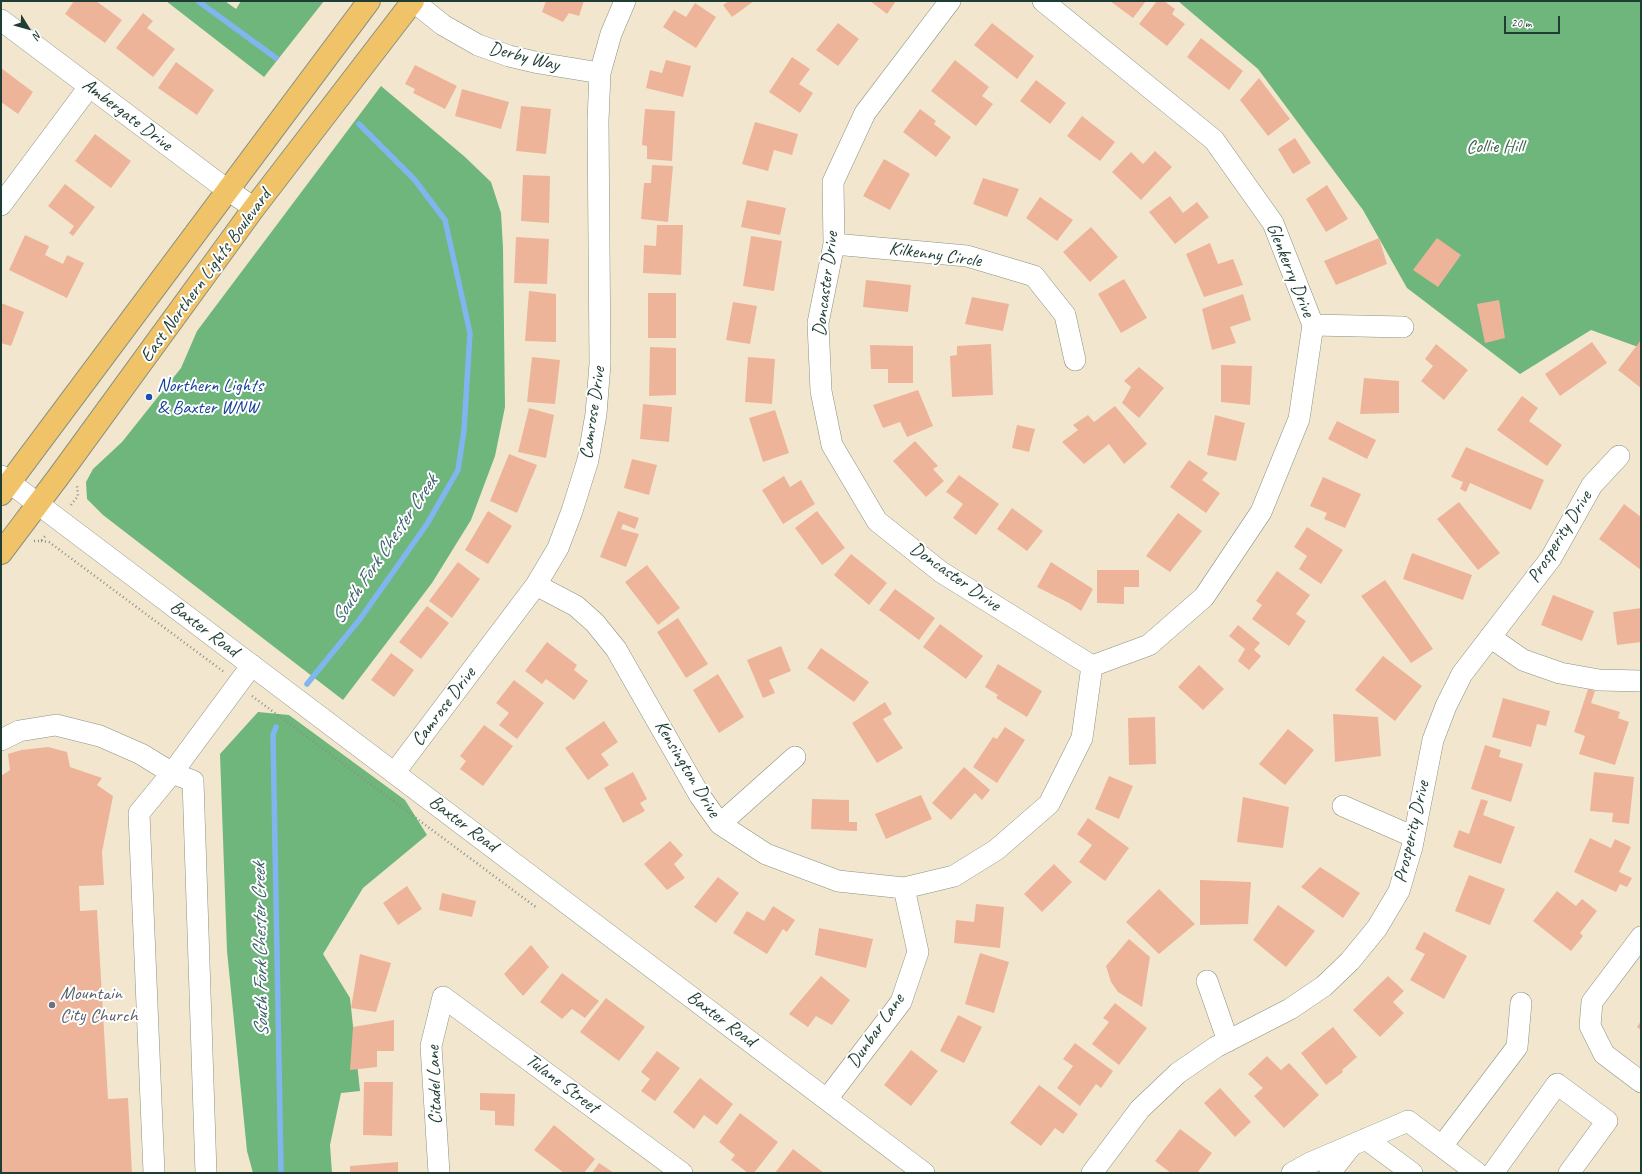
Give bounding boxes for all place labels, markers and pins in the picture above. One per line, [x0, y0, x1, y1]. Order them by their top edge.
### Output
place label: Northern Lights & Baxter WNW [157, 375, 263, 419]
marker: Northern Lights & Baxter WNW [144, 392, 154, 402]
place label: Mountain City Church [60, 983, 137, 1027]
marker: Mountain City Church [47, 1000, 57, 1010]

